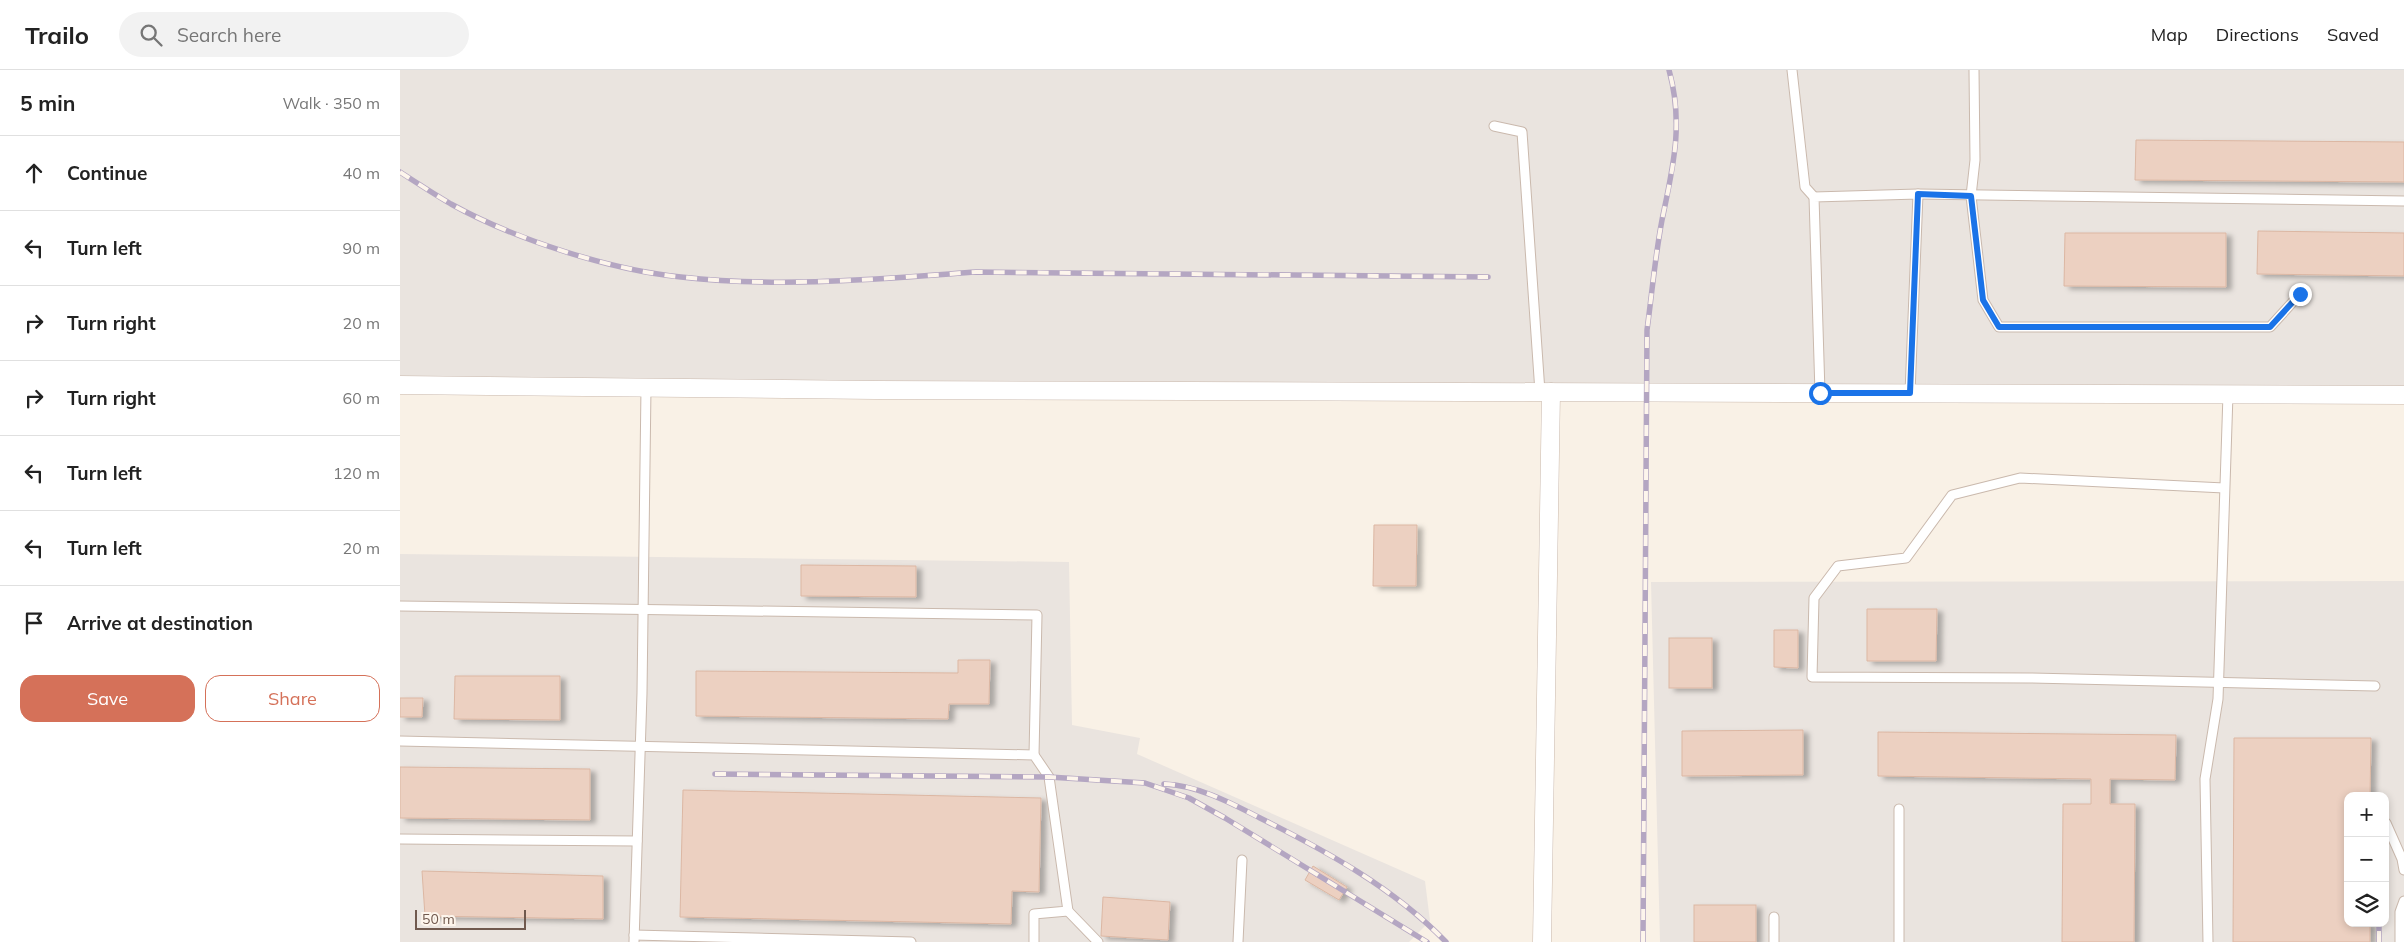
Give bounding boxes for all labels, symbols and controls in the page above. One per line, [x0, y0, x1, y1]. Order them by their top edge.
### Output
search box [119, 12, 469, 57]
text: Trailo [25, 20, 89, 50]
icon: search [137, 21, 165, 49]
text: Search here [177, 23, 281, 47]
text: Map [2151, 23, 2188, 46]
text: Directions [2216, 23, 2299, 46]
text: Saved [2327, 23, 2379, 46]
text: 5 min [20, 90, 75, 116]
text: Walk · 350 m [282, 93, 380, 113]
icon: ahead [20, 159, 48, 187]
text: Continue [67, 161, 147, 185]
text: 40 m [343, 163, 380, 183]
icon: left [20, 234, 48, 262]
text: Turn left [67, 236, 142, 260]
text: 90 m [343, 238, 380, 258]
route end [2289, 283, 2312, 306]
icon: right [20, 309, 48, 337]
text: Turn right [67, 311, 156, 335]
text: 20 m [343, 313, 380, 333]
route start [1809, 382, 1832, 405]
icon: right [20, 384, 48, 412]
text: Turn right [67, 386, 156, 410]
text: 60 m [343, 388, 380, 408]
icon: left [20, 459, 48, 487]
text: Turn left [67, 461, 142, 485]
text: 120 m [333, 463, 380, 483]
icon: left [20, 534, 48, 562]
text: Turn left [67, 536, 142, 560]
text: 20 m [343, 538, 380, 558]
icon: arrive [20, 609, 48, 637]
text: Arrive at destination [67, 611, 253, 635]
button: Save [20, 675, 195, 722]
button: Share [205, 675, 380, 722]
map controls [2344, 792, 2389, 927]
button: + [2344, 792, 2389, 837]
button: − [2344, 837, 2389, 882]
button: layers [2344, 882, 2389, 927]
scale bar [415, 907, 526, 930]
text: 50 m [422, 910, 455, 928]

